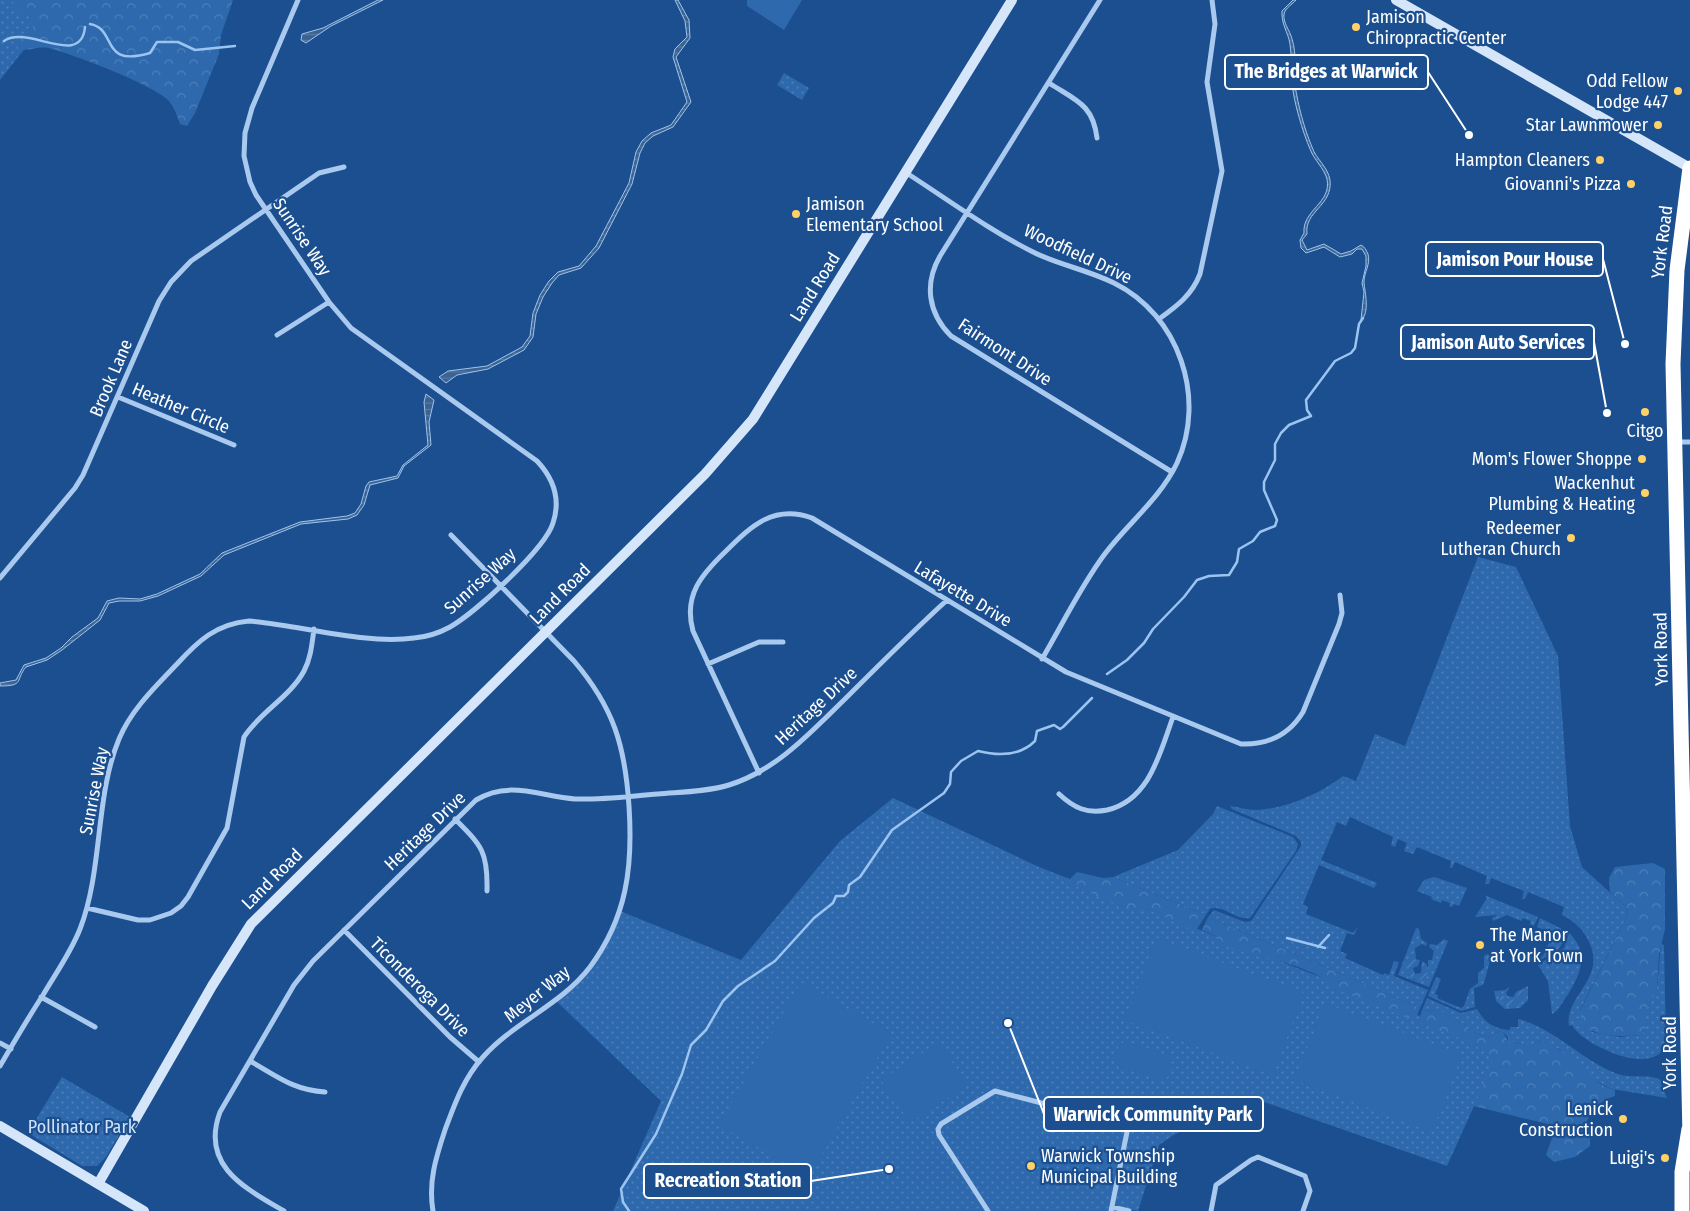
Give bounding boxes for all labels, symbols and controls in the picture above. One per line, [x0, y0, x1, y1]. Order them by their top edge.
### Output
place label: Jamison Chiropractic Center [1366, 6, 1507, 49]
marker: Jamison Chiropractic Center [1350, 21, 1362, 33]
callout: The Bridges at Warwick [1225, 55, 1428, 89]
text: The Bridges at Warwick [1234, 60, 1418, 83]
place label: Odd Fellow Lodge 447 [1586, 70, 1668, 113]
marker: Odd Fellow Lodge 447 [1672, 85, 1684, 97]
place label: Star Lawnmower [1526, 114, 1649, 136]
marker: Star Lawnmower [1652, 119, 1664, 131]
place label: Hampton Cleaners [1455, 149, 1590, 171]
marker: Hampton Cleaners [1594, 154, 1606, 166]
place label: Giovanni's Pizza [1505, 173, 1621, 195]
marker: Giovanni's Pizza [1625, 178, 1637, 190]
place label: Jamison Elementary School [806, 193, 943, 236]
street label: Sunrise Way [268, 194, 336, 280]
street label: York Road [1647, 204, 1677, 280]
marker: Jamison Elementary School [790, 208, 802, 220]
street label: Woodfield Drive [1020, 219, 1136, 289]
callout: Jamison Pour House [1426, 242, 1603, 276]
street label: Land Road [785, 248, 845, 326]
text: Jamison Pour House [1436, 248, 1594, 271]
street label: Fairmont Drive [954, 314, 1056, 391]
callout: Jamison Auto Services [1401, 325, 1594, 359]
text: Jamison Auto Services [1410, 331, 1585, 354]
street label: Brook Lane [85, 336, 137, 420]
street label: Heather Circle [129, 378, 233, 438]
marker: Citgo [1639, 406, 1651, 418]
place label: Citgo [1627, 420, 1663, 442]
place label: Mom's Flower Shoppe [1472, 448, 1632, 470]
marker: Mom's Flower Shoppe [1636, 453, 1648, 465]
place label: Wackenhut Plumbing & Heating [1488, 472, 1636, 515]
marker: Wackenhut Plumbing & Heating [1639, 487, 1651, 499]
place label: Redeemer Lutheran Church [1441, 517, 1562, 560]
marker: Redeemer Lutheran Church [1565, 532, 1577, 544]
street label: Sunrise Way [440, 543, 520, 619]
street label: Lafayette Drive [910, 556, 1016, 632]
street label: Land Road [525, 559, 595, 629]
street label: York Road [1649, 612, 1673, 686]
street label: Heritage Drive [770, 662, 862, 750]
street label: Sunrise Way [75, 745, 113, 837]
street label: Heritage Drive [380, 787, 470, 875]
street label: Land Road [237, 844, 307, 914]
place label: The Manor at York Town [1490, 924, 1583, 967]
street label: Ticonderoga Drive [365, 932, 475, 1042]
marker: The Manor at York Town [1474, 939, 1486, 951]
street label: Meyer Way [500, 961, 574, 1027]
street label: York Road [1659, 1016, 1681, 1090]
callout: Warwick Community Park [1044, 1097, 1263, 1131]
place label: Lenick Construction [1519, 1098, 1614, 1141]
text: Warwick Community Park [1054, 1103, 1253, 1126]
marker: Lenick Construction [1617, 1113, 1629, 1125]
park label: Pollinator Park [28, 1116, 137, 1138]
place label: Warwick Township Municipal Building [1041, 1145, 1178, 1188]
place label: Luigi's [1609, 1147, 1655, 1169]
marker: Luigi's [1659, 1152, 1671, 1164]
marker: Warwick Township Municipal Building [1025, 1160, 1037, 1172]
callout: Recreation Station [644, 1164, 811, 1198]
text: Recreation Station [655, 1169, 801, 1192]

